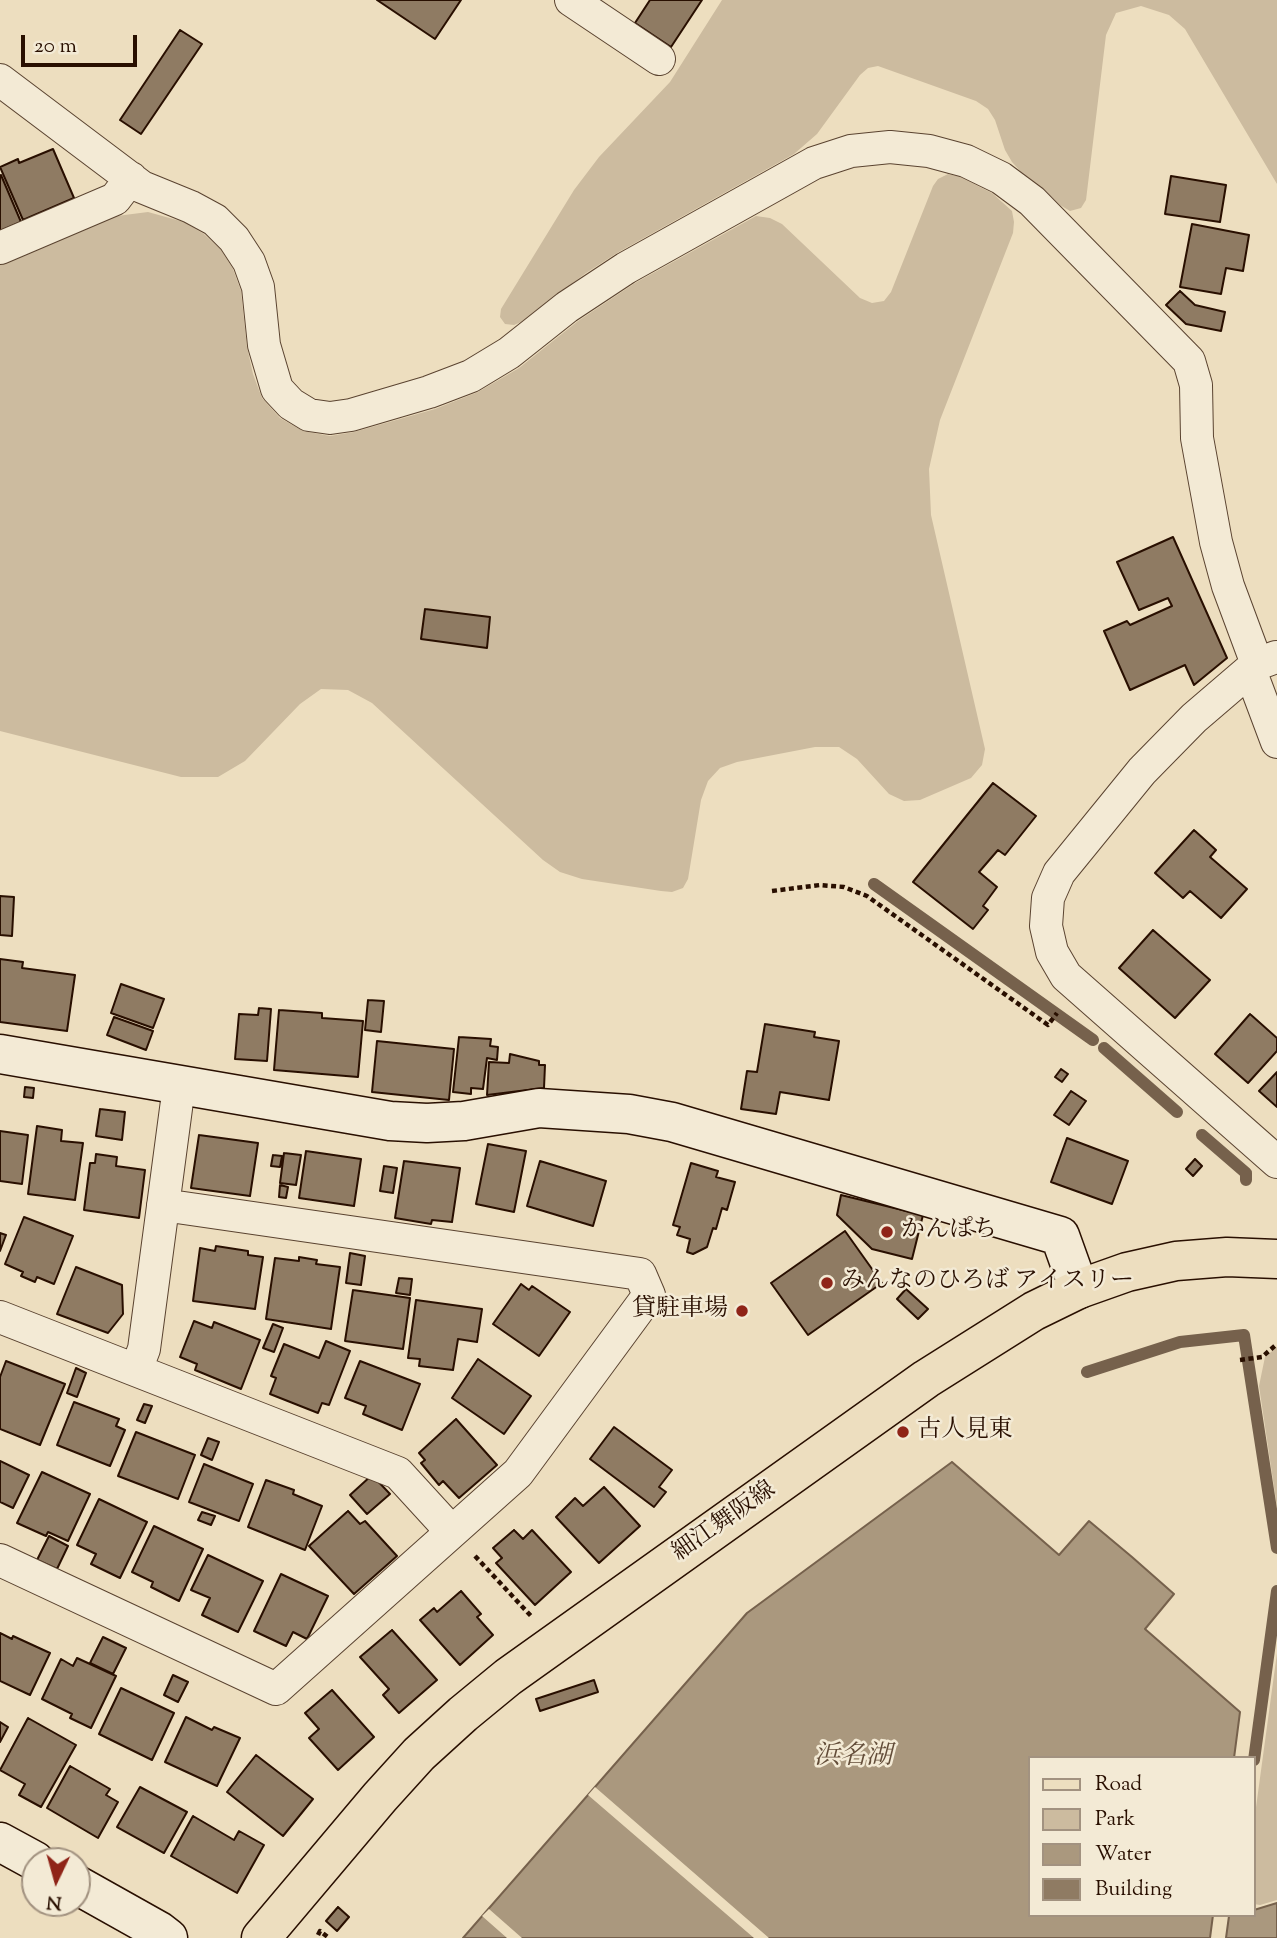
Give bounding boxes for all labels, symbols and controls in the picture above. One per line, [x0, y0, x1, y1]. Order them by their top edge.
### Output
scale bar [24, 21, 140, 65]
text: 20 m [34, 32, 77, 62]
place label: かんぱち [901, 1218, 997, 1246]
marker: かんぱち [879, 1224, 895, 1240]
place label: みんなのひろば アイスリー [841, 1269, 1134, 1297]
marker: みんなのひろば アイスリー [819, 1275, 835, 1291]
place label: 貸駐車場 [632, 1297, 728, 1325]
marker: 貸駐車場 [734, 1303, 750, 1319]
place label: 古人見東 [917, 1418, 1013, 1446]
marker: 古人見東 [895, 1424, 911, 1440]
street label: 細江舞阪線 [668, 1477, 782, 1569]
water label: 浜名湖 [814, 1743, 892, 1775]
legend [1028, 1756, 1256, 1917]
text: Road [1095, 1770, 1142, 1800]
text: Park [1095, 1805, 1135, 1835]
text: Water [1095, 1840, 1151, 1870]
north arrow [21, 1847, 91, 1917]
text: Building [1095, 1875, 1172, 1905]
text: N [46, 1887, 63, 1916]

